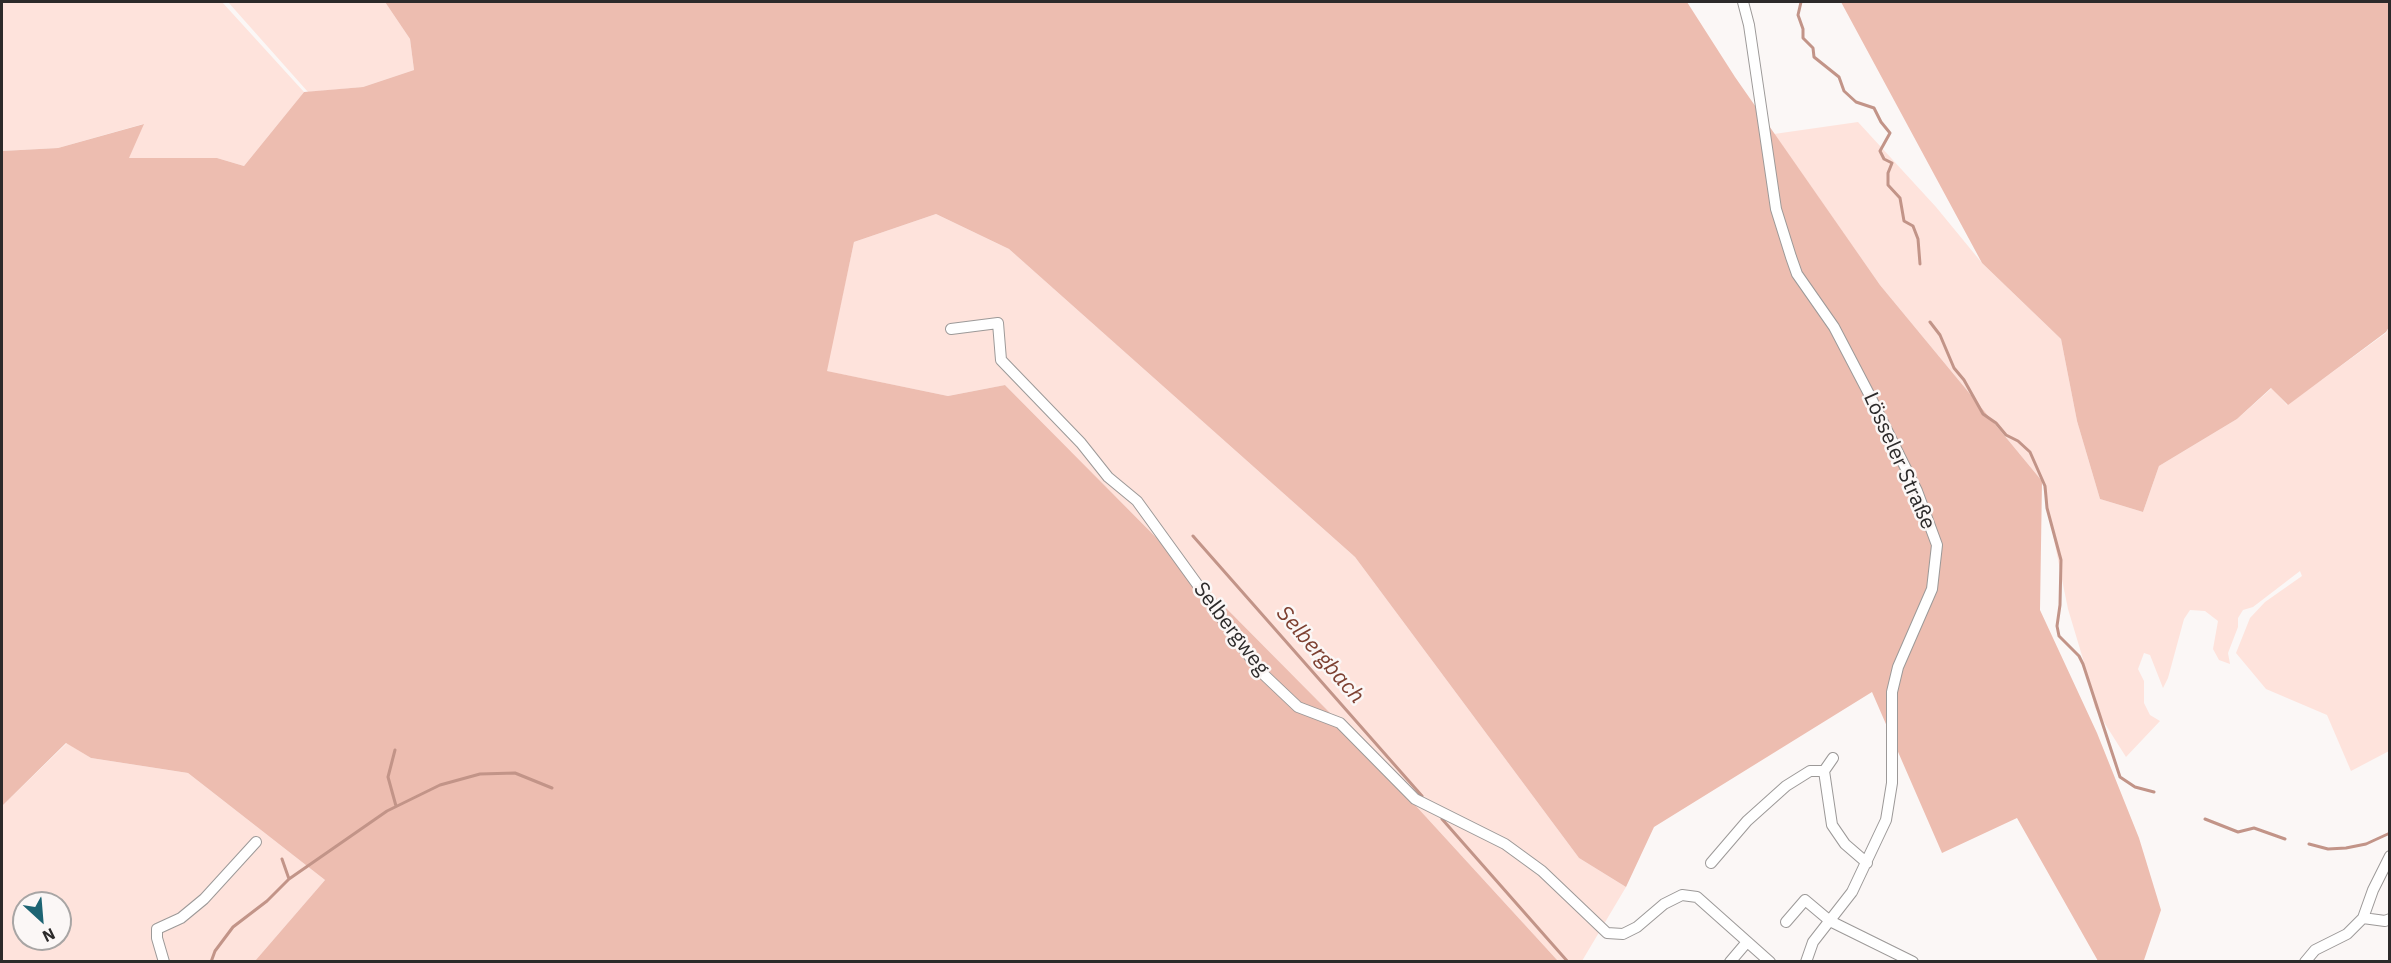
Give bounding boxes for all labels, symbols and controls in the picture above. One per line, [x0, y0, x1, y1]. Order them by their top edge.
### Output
street label: Lösseler Straße [1858, 389, 1940, 533]
street label: Selbergweg [1188, 577, 1274, 681]
water label: Selbergbach [1270, 601, 1370, 709]
north arrow [12, 891, 72, 951]
text: N [39, 924, 59, 947]

